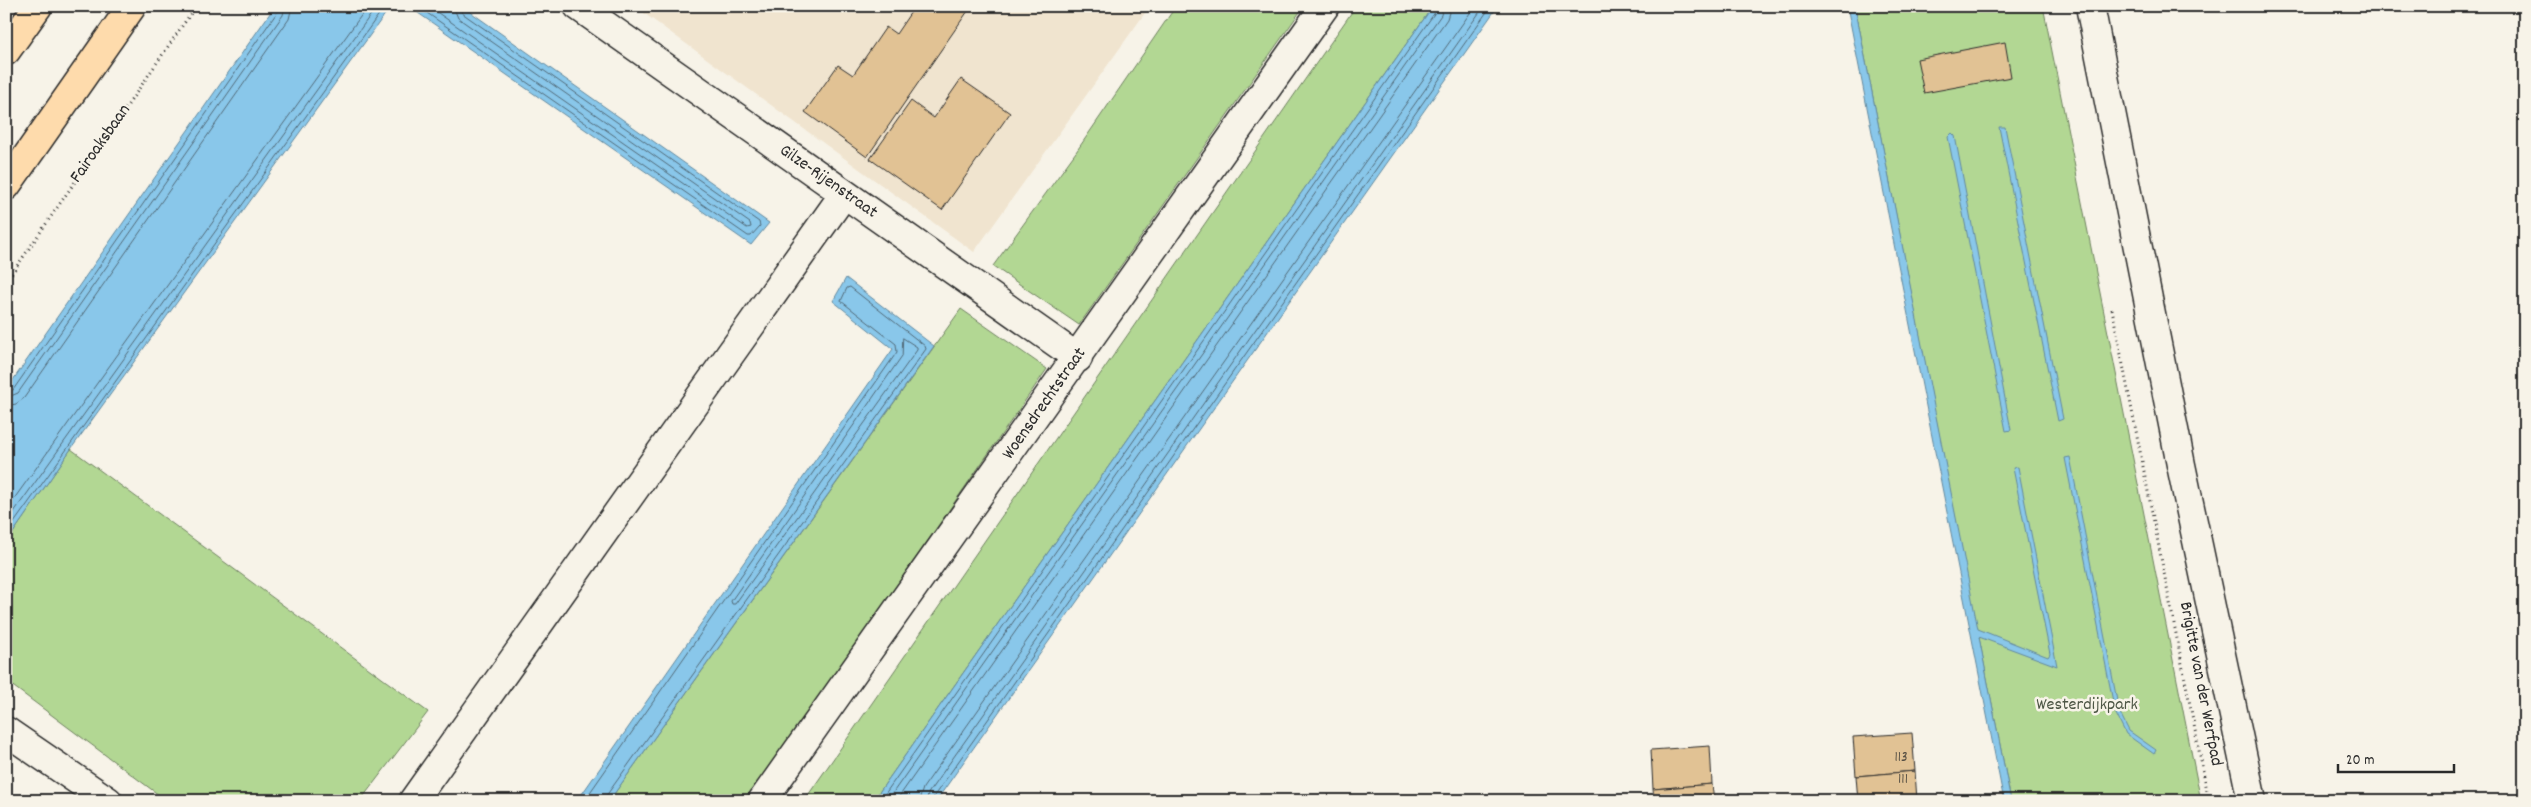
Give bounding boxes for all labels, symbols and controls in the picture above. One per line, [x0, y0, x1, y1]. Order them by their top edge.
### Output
street label: Fairoaksbaan [65, 100, 137, 188]
street label: Gilze-Rijenstraat [774, 139, 883, 225]
street label: Woensdrechtstraat [997, 343, 1093, 465]
street label: Brigitte van der Werfpad [2172, 600, 2228, 768]
park label: Westerdijkpark [2036, 693, 2138, 718]
scale bar [2338, 742, 2455, 774]
house number: 113 [1894, 747, 1908, 769]
text: 20 m [2346, 750, 2374, 772]
house number: 111 [1898, 769, 1908, 791]

